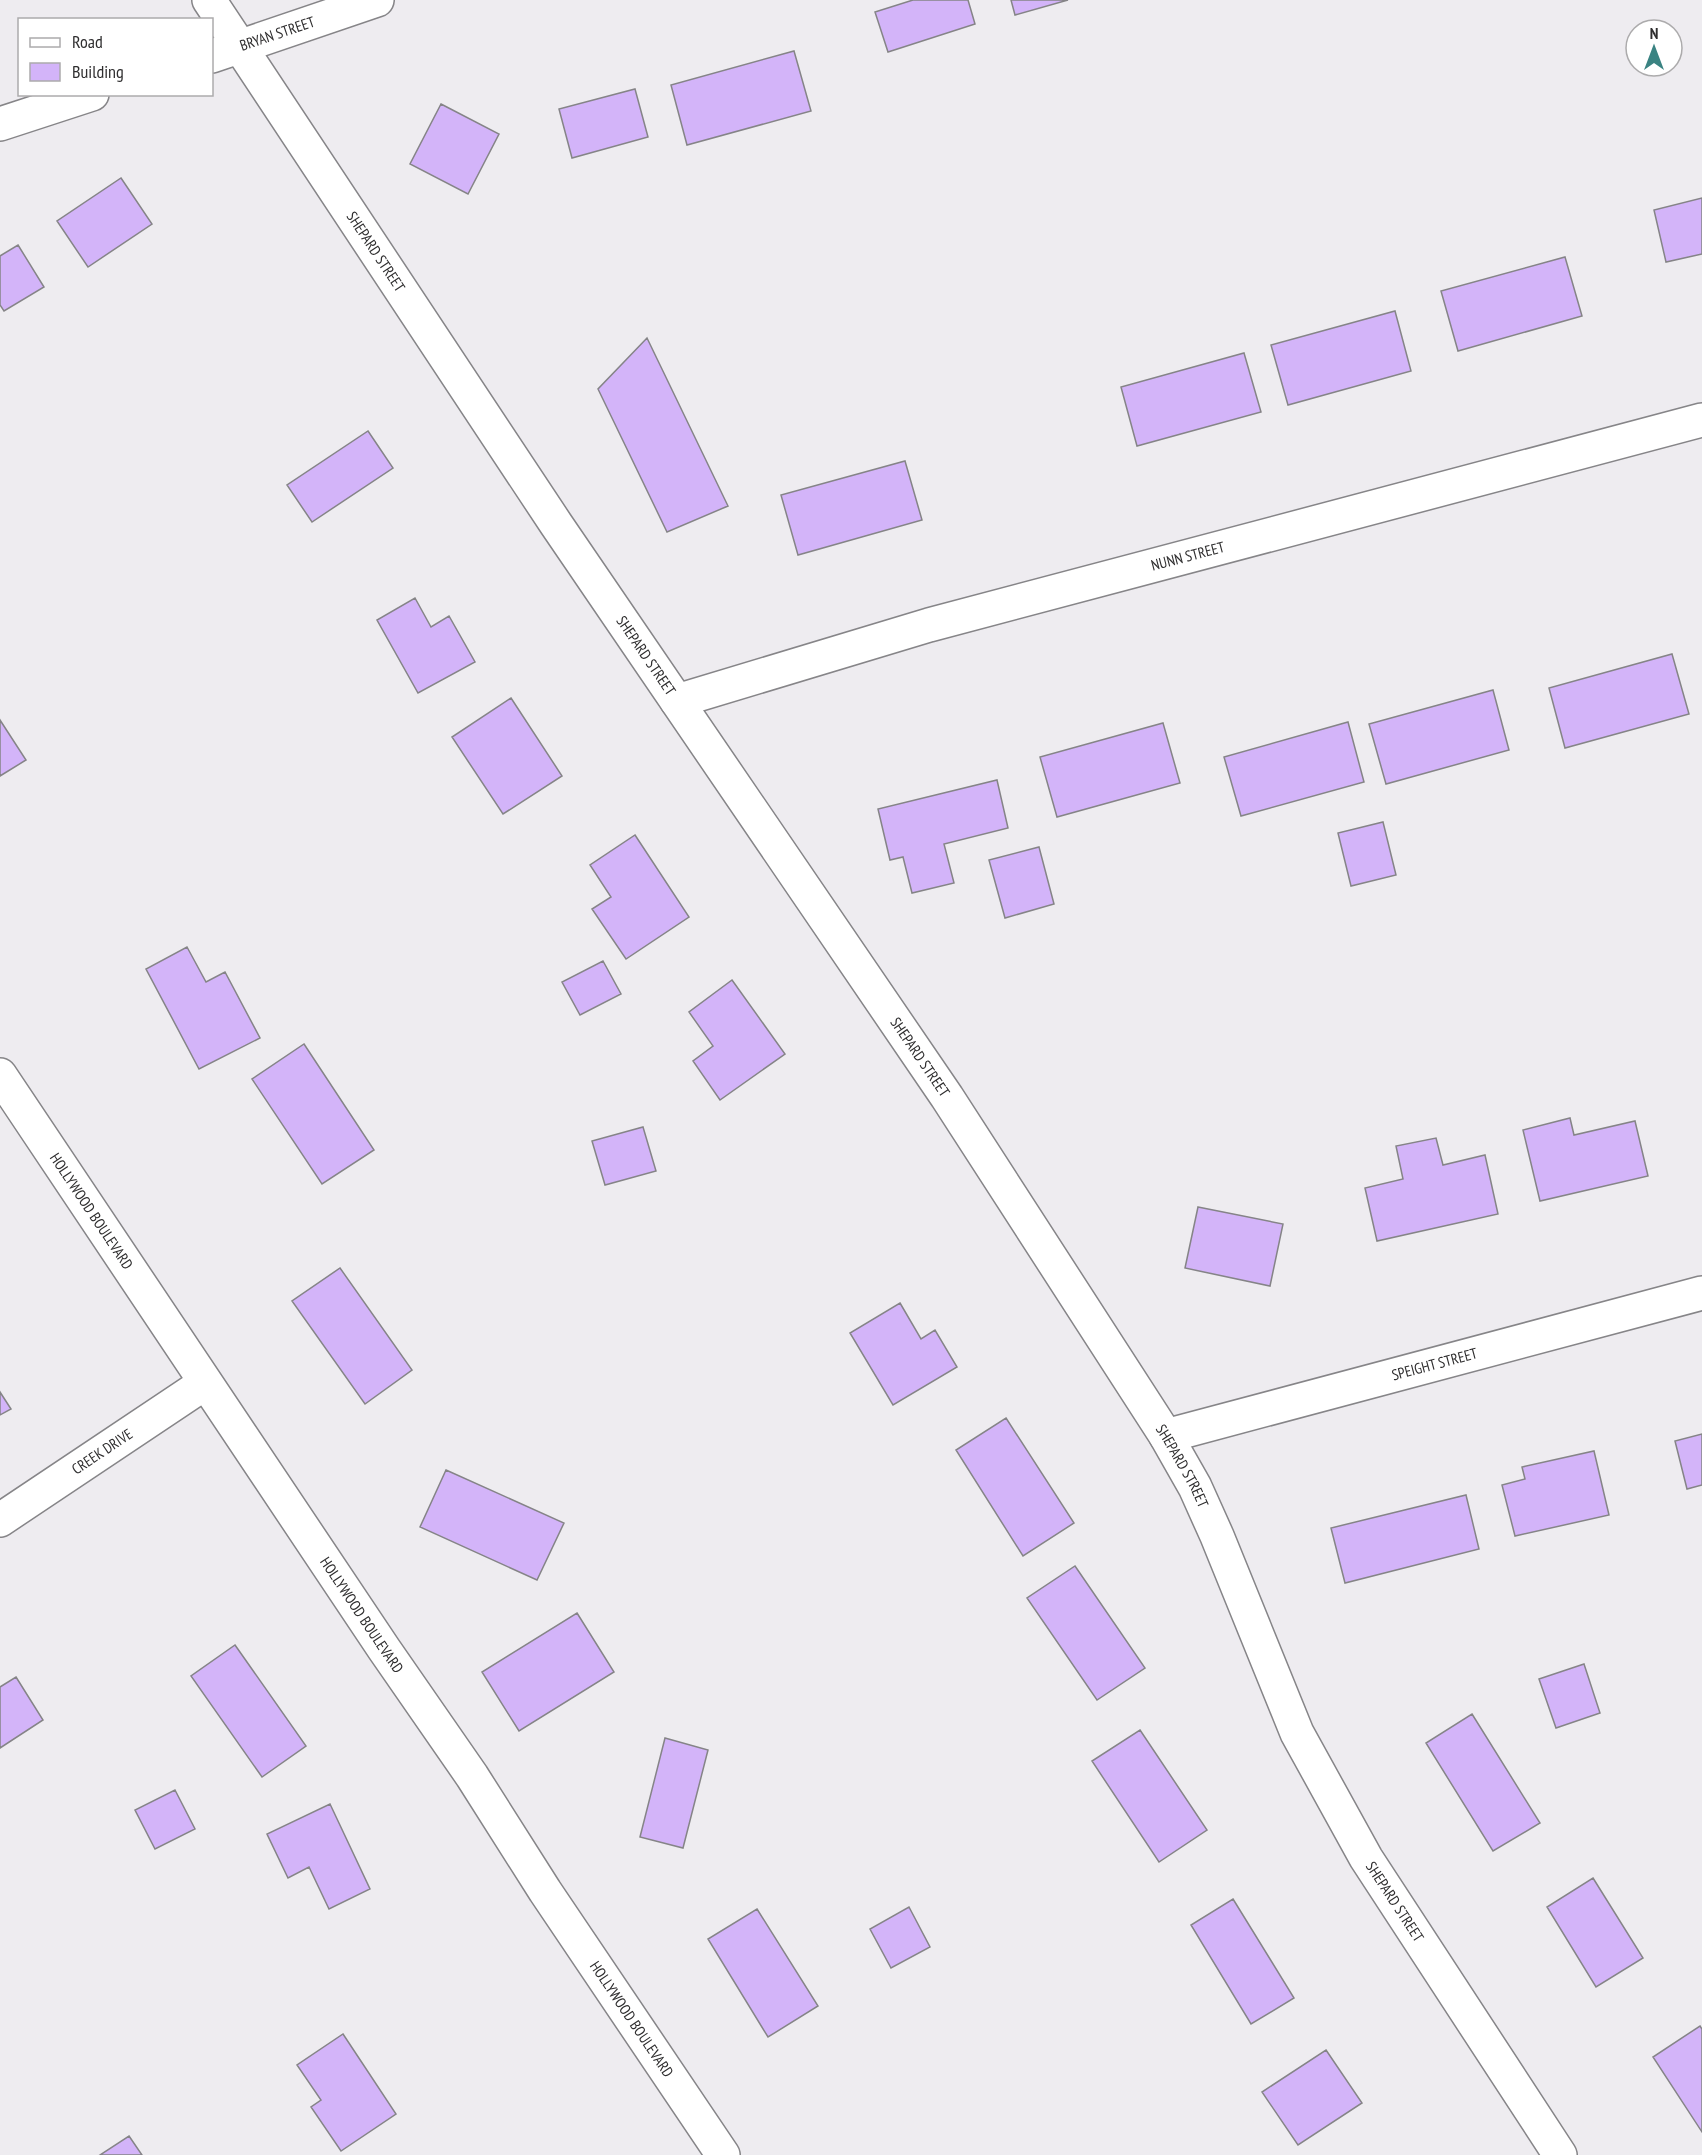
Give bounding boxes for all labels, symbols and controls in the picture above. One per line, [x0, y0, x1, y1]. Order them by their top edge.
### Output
street label: BRYAN STREET [237, 12, 317, 55]
legend [18, 18, 213, 96]
north arrow [1624, 18, 1684, 78]
text: N [1650, 23, 1658, 43]
text: Road [72, 30, 103, 53]
text: Building [72, 60, 124, 83]
street label: SHEPARD STREET [343, 208, 410, 295]
street label: NUNN STREET [1149, 537, 1227, 575]
street label: SHEPARD STREET [612, 612, 680, 699]
street label: SHEPARD STREET [886, 1013, 954, 1101]
street label: HOLLYWOOD BOULEVARD [46, 1149, 137, 1273]
street label: SPEIGHT STREET [1390, 1343, 1480, 1384]
street label: SHEPARD STREET [1152, 1421, 1213, 1511]
street label: CREEK DRIVE [68, 1424, 136, 1478]
street label: HOLLYWOOD BOULEVARD [316, 1553, 408, 1677]
street label: SHEPARD STREET [1362, 1858, 1428, 1946]
street label: HOLLYWOOD BOULEVARD [586, 1957, 678, 2081]

